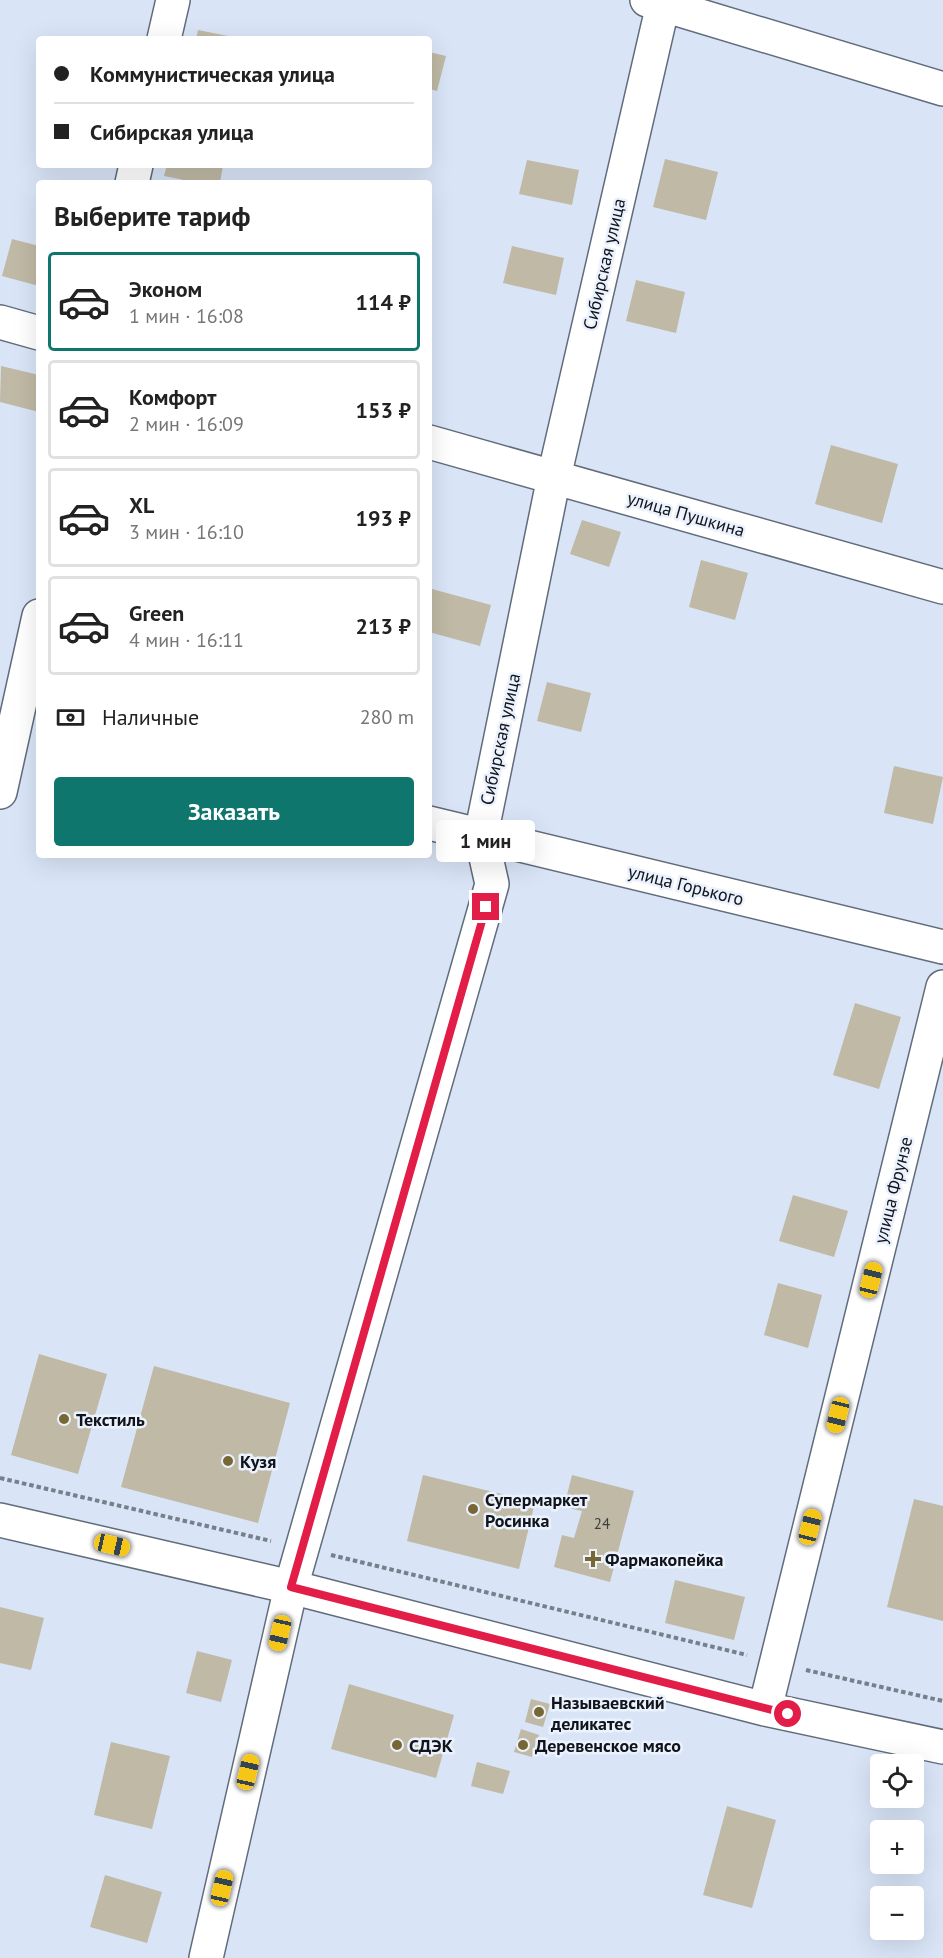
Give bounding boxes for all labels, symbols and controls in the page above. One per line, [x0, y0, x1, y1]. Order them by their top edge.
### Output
text: Коммунистическая улица [90, 60, 335, 88]
text: Сибирская улица [90, 118, 254, 146]
street label: Сибирская улица [578, 196, 630, 332]
text: Выберите тариф [54, 199, 250, 233]
icon: car [57, 275, 111, 329]
text: Эконом [129, 275, 202, 303]
text: 114 ₽ [356, 288, 411, 316]
text: 1 мин · 16:08 [129, 303, 244, 329]
icon: car [57, 383, 111, 437]
text: Комфорт [129, 383, 217, 411]
text: 153 ₽ [356, 396, 411, 424]
text: 2 мин · 16:09 [129, 411, 244, 437]
street label: улица Пушкина [625, 486, 747, 542]
icon: car [57, 491, 111, 545]
text: XL [129, 491, 154, 519]
text: 193 ₽ [356, 504, 411, 532]
text: 3 мин · 16:10 [129, 519, 244, 545]
icon: car [57, 599, 111, 653]
text: Green [129, 599, 184, 627]
text: 213 ₽ [356, 612, 411, 640]
text: 4 мин · 16:11 [129, 627, 244, 653]
street label: Сибирская улица [475, 671, 525, 807]
icon: cash [54, 701, 87, 734]
text: Наличные [102, 703, 199, 731]
text: 280 m [360, 704, 414, 730]
button: Заказать [54, 777, 414, 846]
callout: 1 мин [436, 820, 536, 862]
text: 1 мин [460, 828, 511, 854]
street label: улица Горького [626, 860, 746, 910]
route end [472, 893, 499, 920]
street label: улица Фрунзе [869, 1134, 917, 1246]
car [858, 1260, 884, 1300]
car [825, 1395, 851, 1435]
place label: Текстиль [76, 1408, 145, 1431]
marker: Текстиль [57, 1412, 71, 1426]
place label: Кузя [240, 1450, 276, 1473]
marker: Кузя [221, 1454, 235, 1468]
place label: Супермаркет Росинка [485, 1488, 588, 1532]
marker: Супермаркет Росинка [466, 1502, 480, 1516]
car [797, 1507, 823, 1547]
house number: 24 [594, 1514, 610, 1533]
car [92, 1532, 132, 1558]
place label: Фармакопейка [605, 1548, 724, 1571]
marker: Фармакопейка [586, 1552, 600, 1566]
car [267, 1613, 293, 1653]
place label: Называевский деликатес [550, 1691, 665, 1735]
route start [774, 1700, 801, 1727]
marker: Называевский деликатес [532, 1705, 546, 1719]
place label: СДЭК [409, 1734, 453, 1757]
place label: Деревенское мясо [535, 1734, 681, 1757]
marker: СДЭК [390, 1738, 404, 1752]
marker: Деревенское мясо [516, 1738, 530, 1752]
car [235, 1752, 261, 1792]
map controls [870, 1754, 924, 1940]
button: locate [870, 1754, 924, 1808]
button: + [870, 1820, 924, 1874]
car [209, 1868, 235, 1908]
button: − [870, 1886, 924, 1940]

